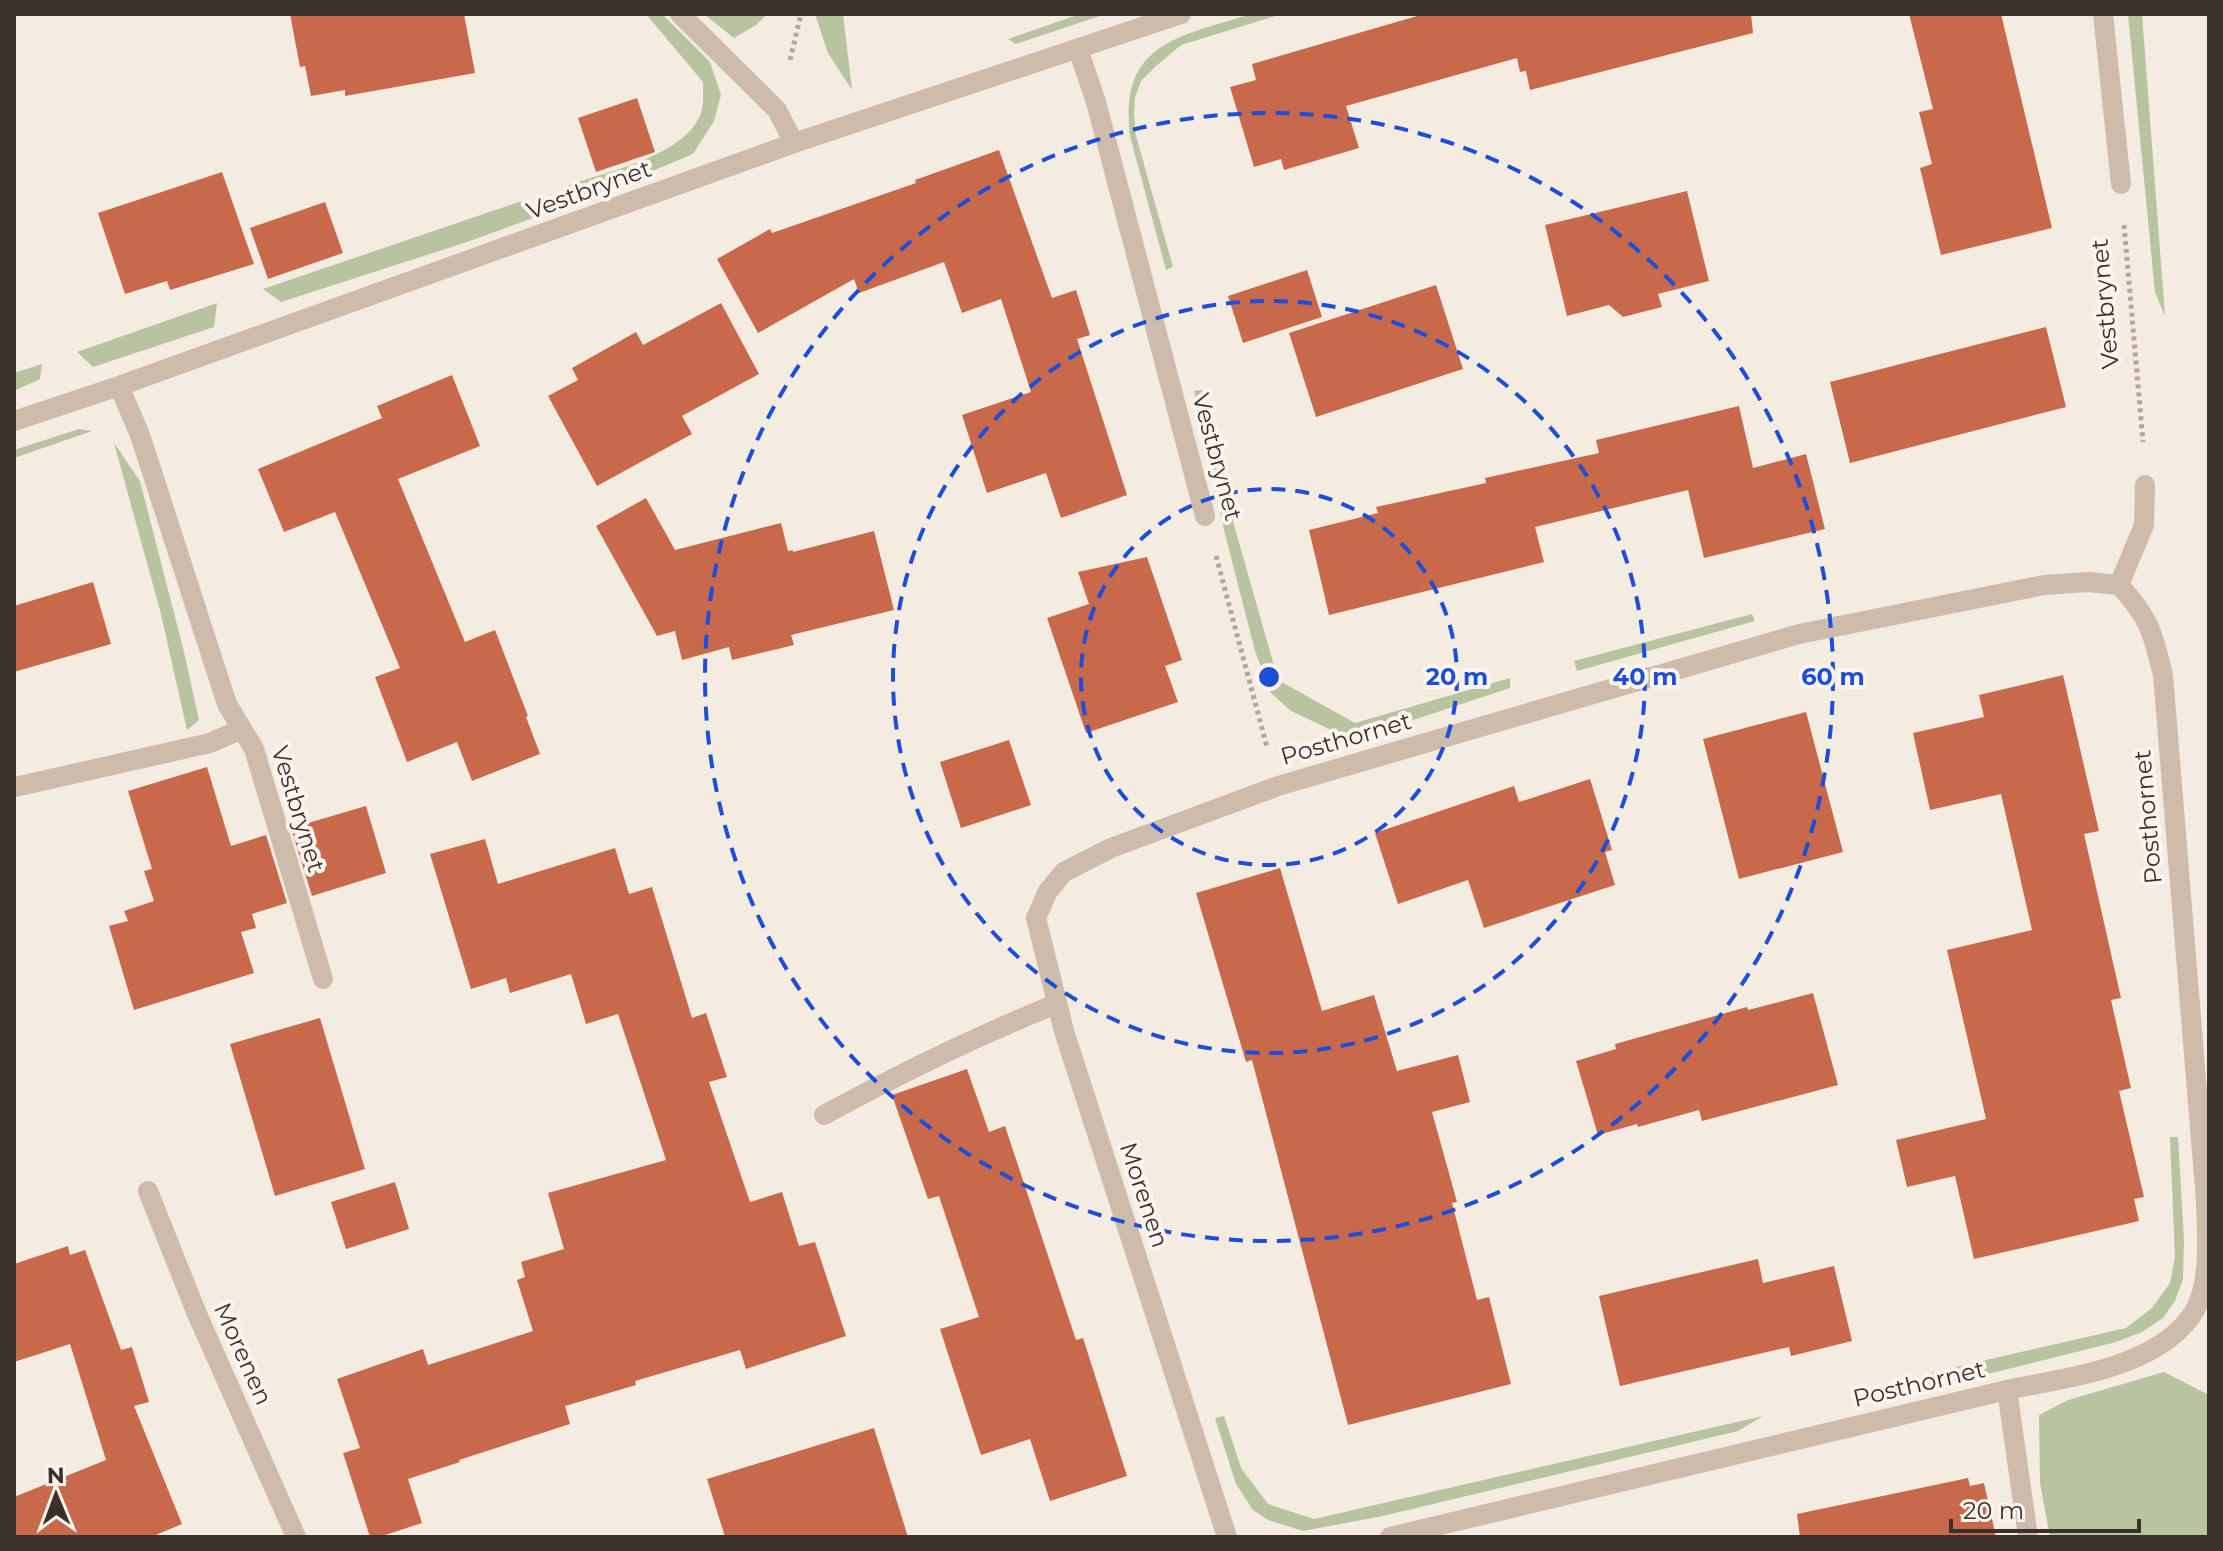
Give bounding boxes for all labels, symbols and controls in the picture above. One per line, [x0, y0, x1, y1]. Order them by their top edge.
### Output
street label: Vestbrynet [523, 153, 655, 225]
street label: Vestbrynet [2084, 237, 2125, 370]
street label: Vestbrynet [1187, 390, 1248, 524]
text: 20 m [1426, 662, 1488, 691]
text: 40 m [1613, 662, 1677, 691]
text: 60 m [1801, 662, 1865, 691]
centre of rings [1255, 663, 1283, 691]
street label: Posthornet [1277, 706, 1415, 771]
street label: Vestbrynet [266, 742, 332, 876]
street label: Posthornet [2127, 748, 2168, 885]
street label: Morenen [1114, 1139, 1175, 1251]
street label: Morenen [208, 1298, 279, 1409]
street label: Posthornet [1850, 1354, 1988, 1413]
north arrow [16, 1455, 96, 1535]
text: N [47, 1462, 65, 1489]
scale bar [1951, 1483, 2139, 1533]
text: 20 m [1963, 1496, 2024, 1525]

